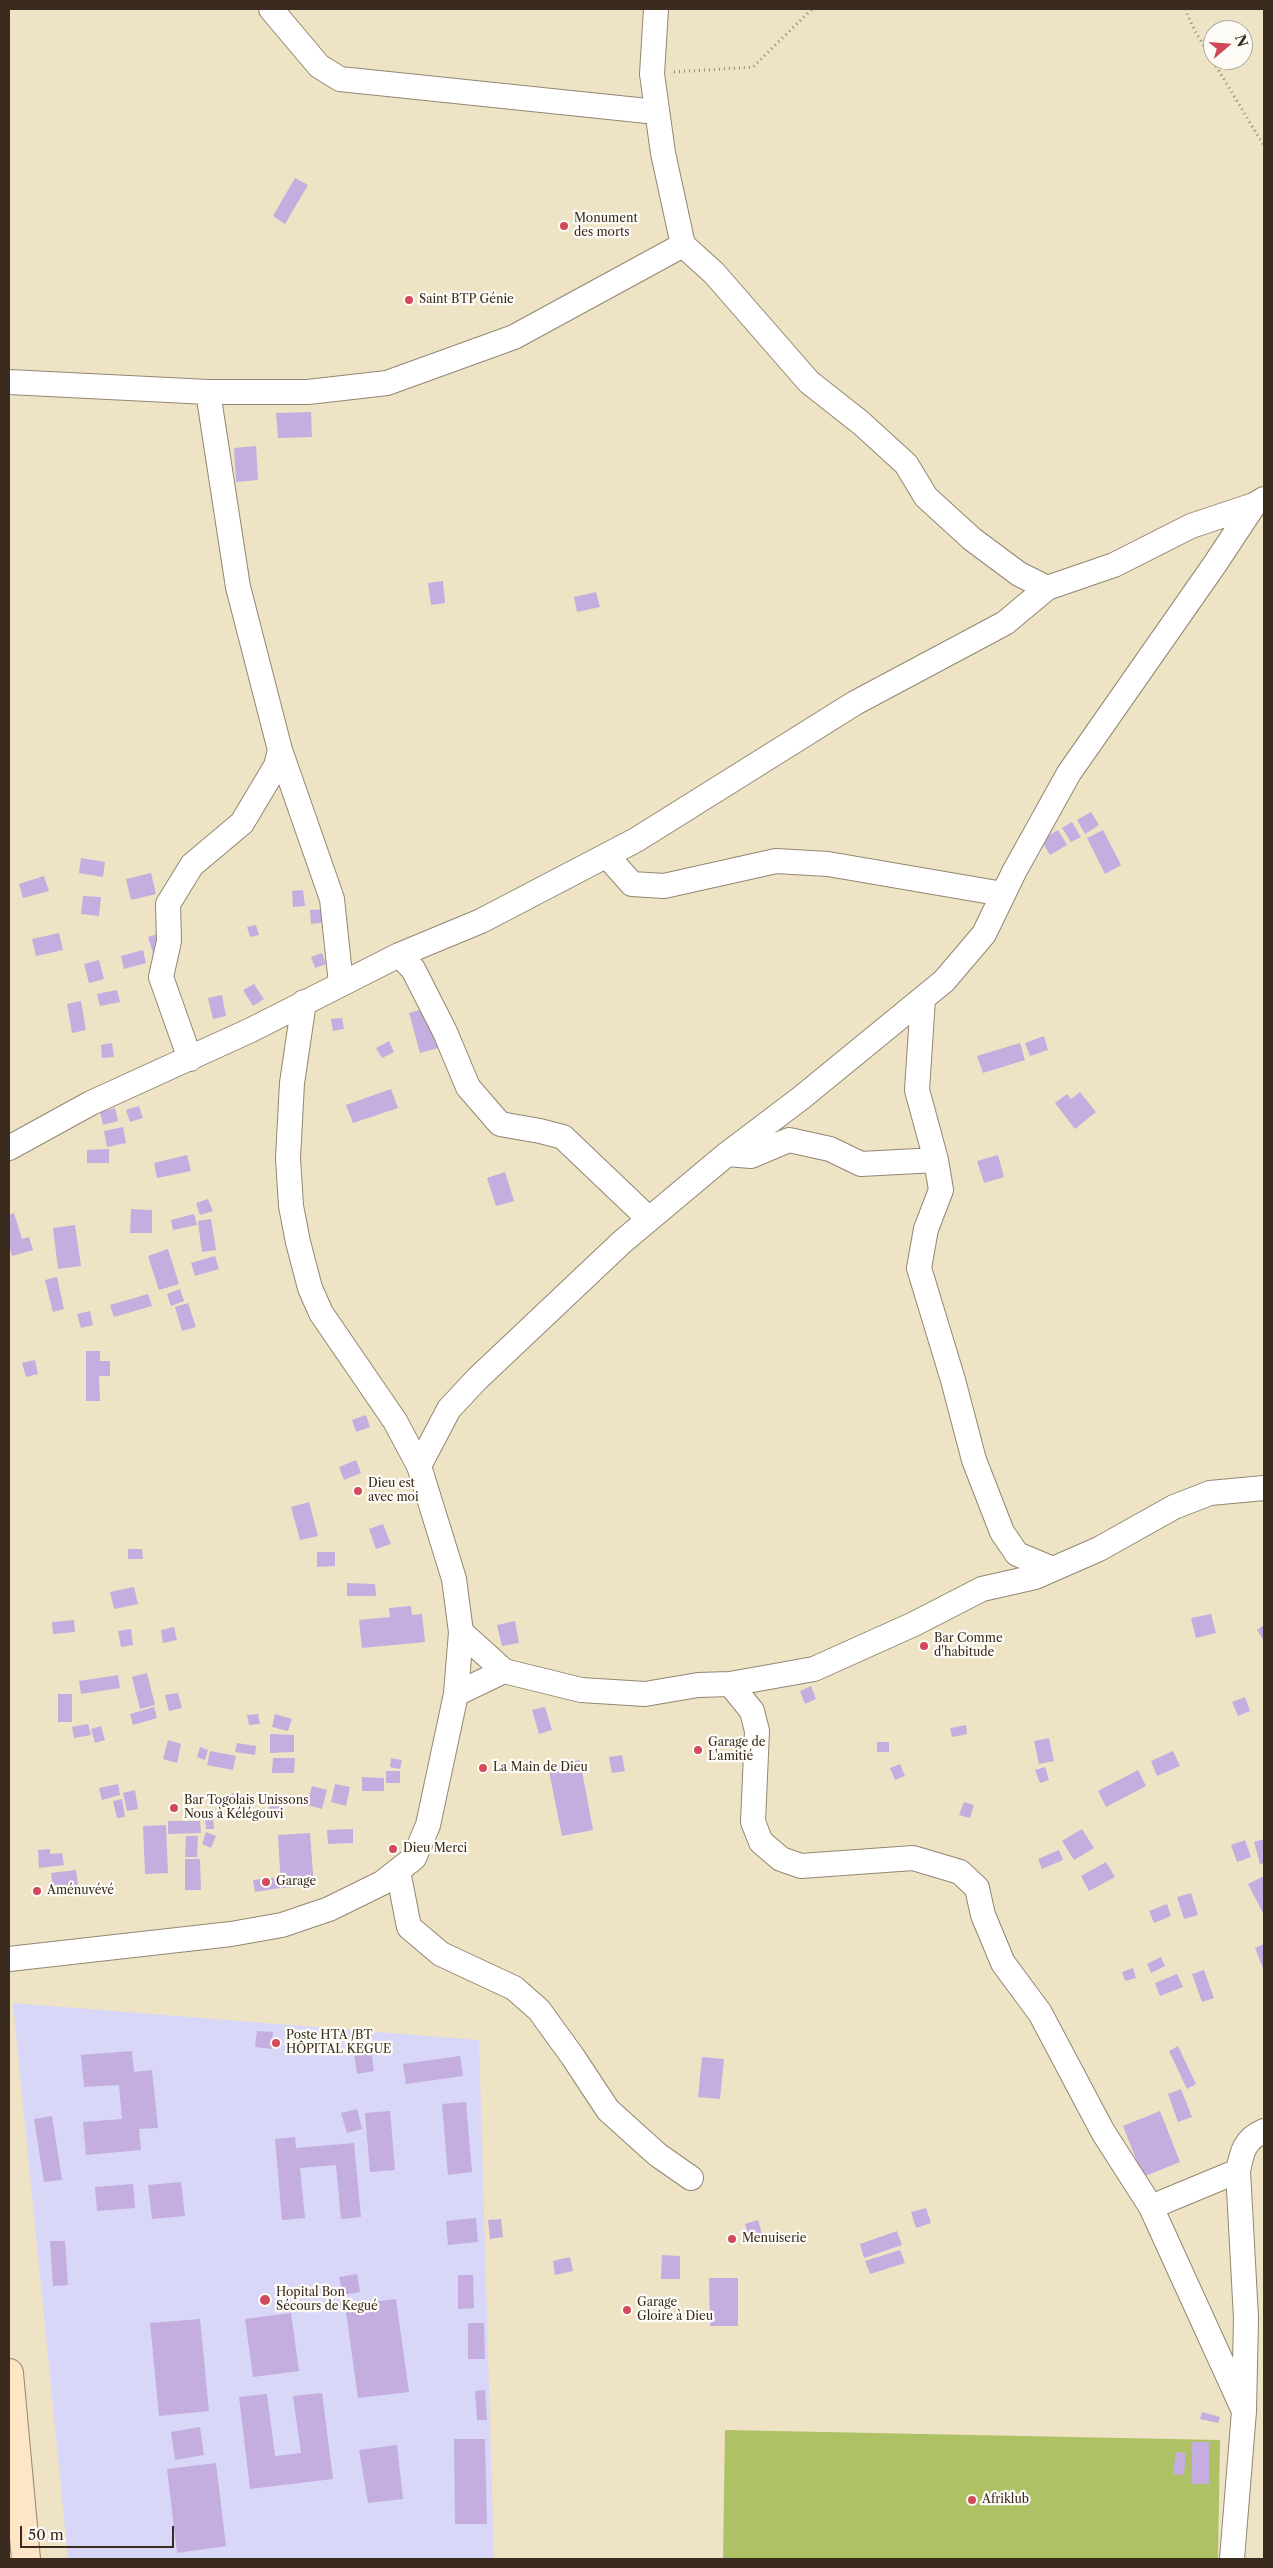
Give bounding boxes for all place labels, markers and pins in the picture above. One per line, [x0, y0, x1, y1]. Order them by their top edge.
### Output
place label: Monument des morts [574, 212, 638, 240]
marker: Monument des morts [558, 220, 570, 232]
place label: Saint BTP Génie [419, 293, 514, 307]
marker: Saint BTP Génie [403, 294, 415, 306]
place label: Dieu est avec moi [368, 1477, 419, 1505]
marker: Dieu est avec moi [352, 1485, 364, 1497]
place label: Bar Comme d'habitude [934, 1632, 1003, 1660]
marker: Bar Comme d'habitude [918, 1640, 930, 1652]
place label: Garage de L'amitié [708, 1736, 766, 1764]
marker: Garage de L'amitié [692, 1744, 704, 1756]
place label: La Main de Dieu [493, 1761, 588, 1775]
marker: La Main de Dieu [477, 1762, 489, 1774]
place label: Bar Togolais Unissons Nous à Kélégouvi [184, 1794, 308, 1822]
marker: Bar Togolais Unissons Nous à Kélégouvi [168, 1802, 180, 1814]
place label: Dieu Merci [403, 1842, 467, 1856]
marker: Dieu Merci [387, 1843, 399, 1855]
place label: Garage [276, 1875, 316, 1889]
marker: Garage [260, 1876, 272, 1888]
place label: Aménuvévé [47, 1884, 114, 1898]
marker: Aménuvévé [31, 1885, 43, 1897]
place label: Poste HTA /BT HÔPITAL KEGUE [286, 2029, 391, 2057]
marker: Poste HTA /BT HÔPITAL KEGUE [270, 2037, 282, 2049]
place label: Menuiserie [742, 2232, 806, 2246]
marker: Menuiserie [726, 2233, 738, 2245]
place label: Hopital Bon Sécours de Kegué [276, 2286, 378, 2314]
marker: Hopital Bon Sécours de Kegué [258, 2293, 272, 2307]
place label: Garage Gloire à Dieu [637, 2296, 713, 2324]
marker: Garage Gloire à Dieu [621, 2304, 633, 2316]
place label: Afriklub [982, 2493, 1029, 2507]
marker: Afriklub [966, 2494, 978, 2506]

